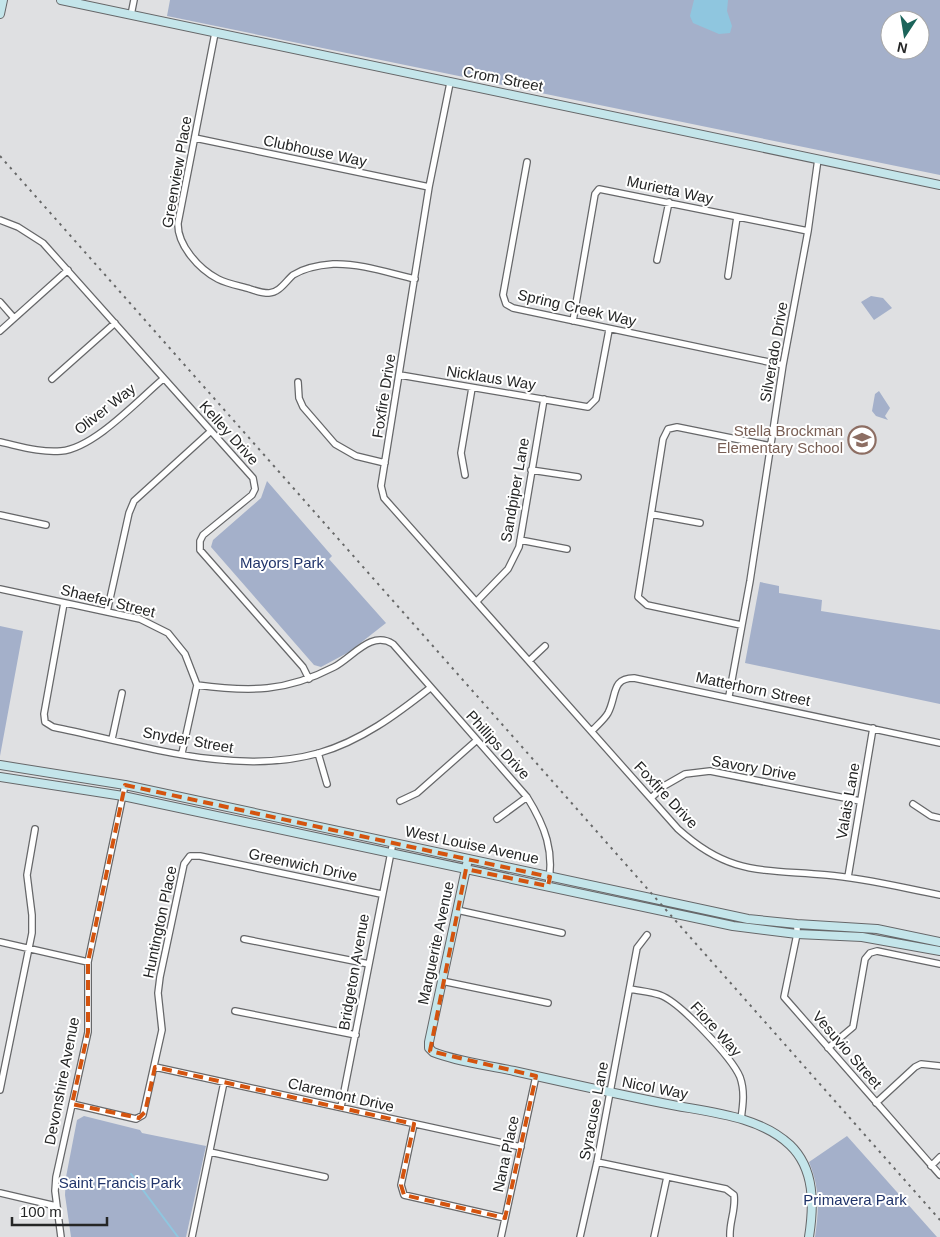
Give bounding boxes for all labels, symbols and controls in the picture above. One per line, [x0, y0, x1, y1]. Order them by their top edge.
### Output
north arrow [880, 10, 930, 60]
text: N [896, 39, 909, 57]
street label: Crom Street [462, 62, 545, 95]
street label: Greenview Place [158, 115, 195, 229]
street label: Clubhouse Way [262, 131, 369, 170]
street label: Murietta Way [625, 172, 715, 207]
street label: Spring Creek Way [516, 286, 639, 330]
street label: Silverado Drive [756, 300, 791, 403]
street label: Foxfire Drive [368, 353, 399, 439]
street label: Nicklaus Way [445, 362, 537, 393]
street label: Oliver Way [71, 379, 139, 438]
street label: Kelley Drive [196, 397, 262, 468]
place label: Stella Brockman Elementary School [717, 422, 843, 456]
school or university icon: Stella Brockman Elementary School [847, 425, 877, 455]
street label: Sandpiper Lane [497, 436, 532, 544]
park label: Mayors Park [240, 554, 325, 571]
street label: Shaefer Street [59, 581, 158, 621]
street label: Matterhorn Street [694, 668, 813, 709]
street label: Phillips Drive [463, 707, 534, 783]
street label: Snyder Street [141, 723, 236, 756]
street label: Savory Drive [710, 752, 798, 783]
street label: Foxfire Drive [631, 758, 702, 832]
street label: Valais Lane [832, 761, 863, 840]
street label: West Louise Avenue [404, 822, 540, 867]
street label: Greenwich Drive [247, 845, 359, 884]
street label: Huntington Place [139, 864, 180, 980]
street label: Marguerite Avenue [414, 880, 457, 1006]
street label: Bridgeton Avenue [335, 912, 372, 1032]
street label: Fiore Way [687, 998, 746, 1060]
street label: Vesuvio Street [809, 1008, 886, 1092]
street label: Devonshire Avenue [41, 1016, 82, 1146]
street label: Syracuse Lane [576, 1060, 611, 1162]
street label: Nicol Way [621, 1073, 690, 1102]
street label: Claremont Drive [286, 1074, 396, 1115]
street label: Nana Place [489, 1114, 522, 1194]
park label: Saint Francis Park [59, 1174, 182, 1191]
park label: Primavera Park [803, 1191, 907, 1208]
scale bar [12, 1194, 108, 1226]
text: 100 m [20, 1203, 62, 1220]

